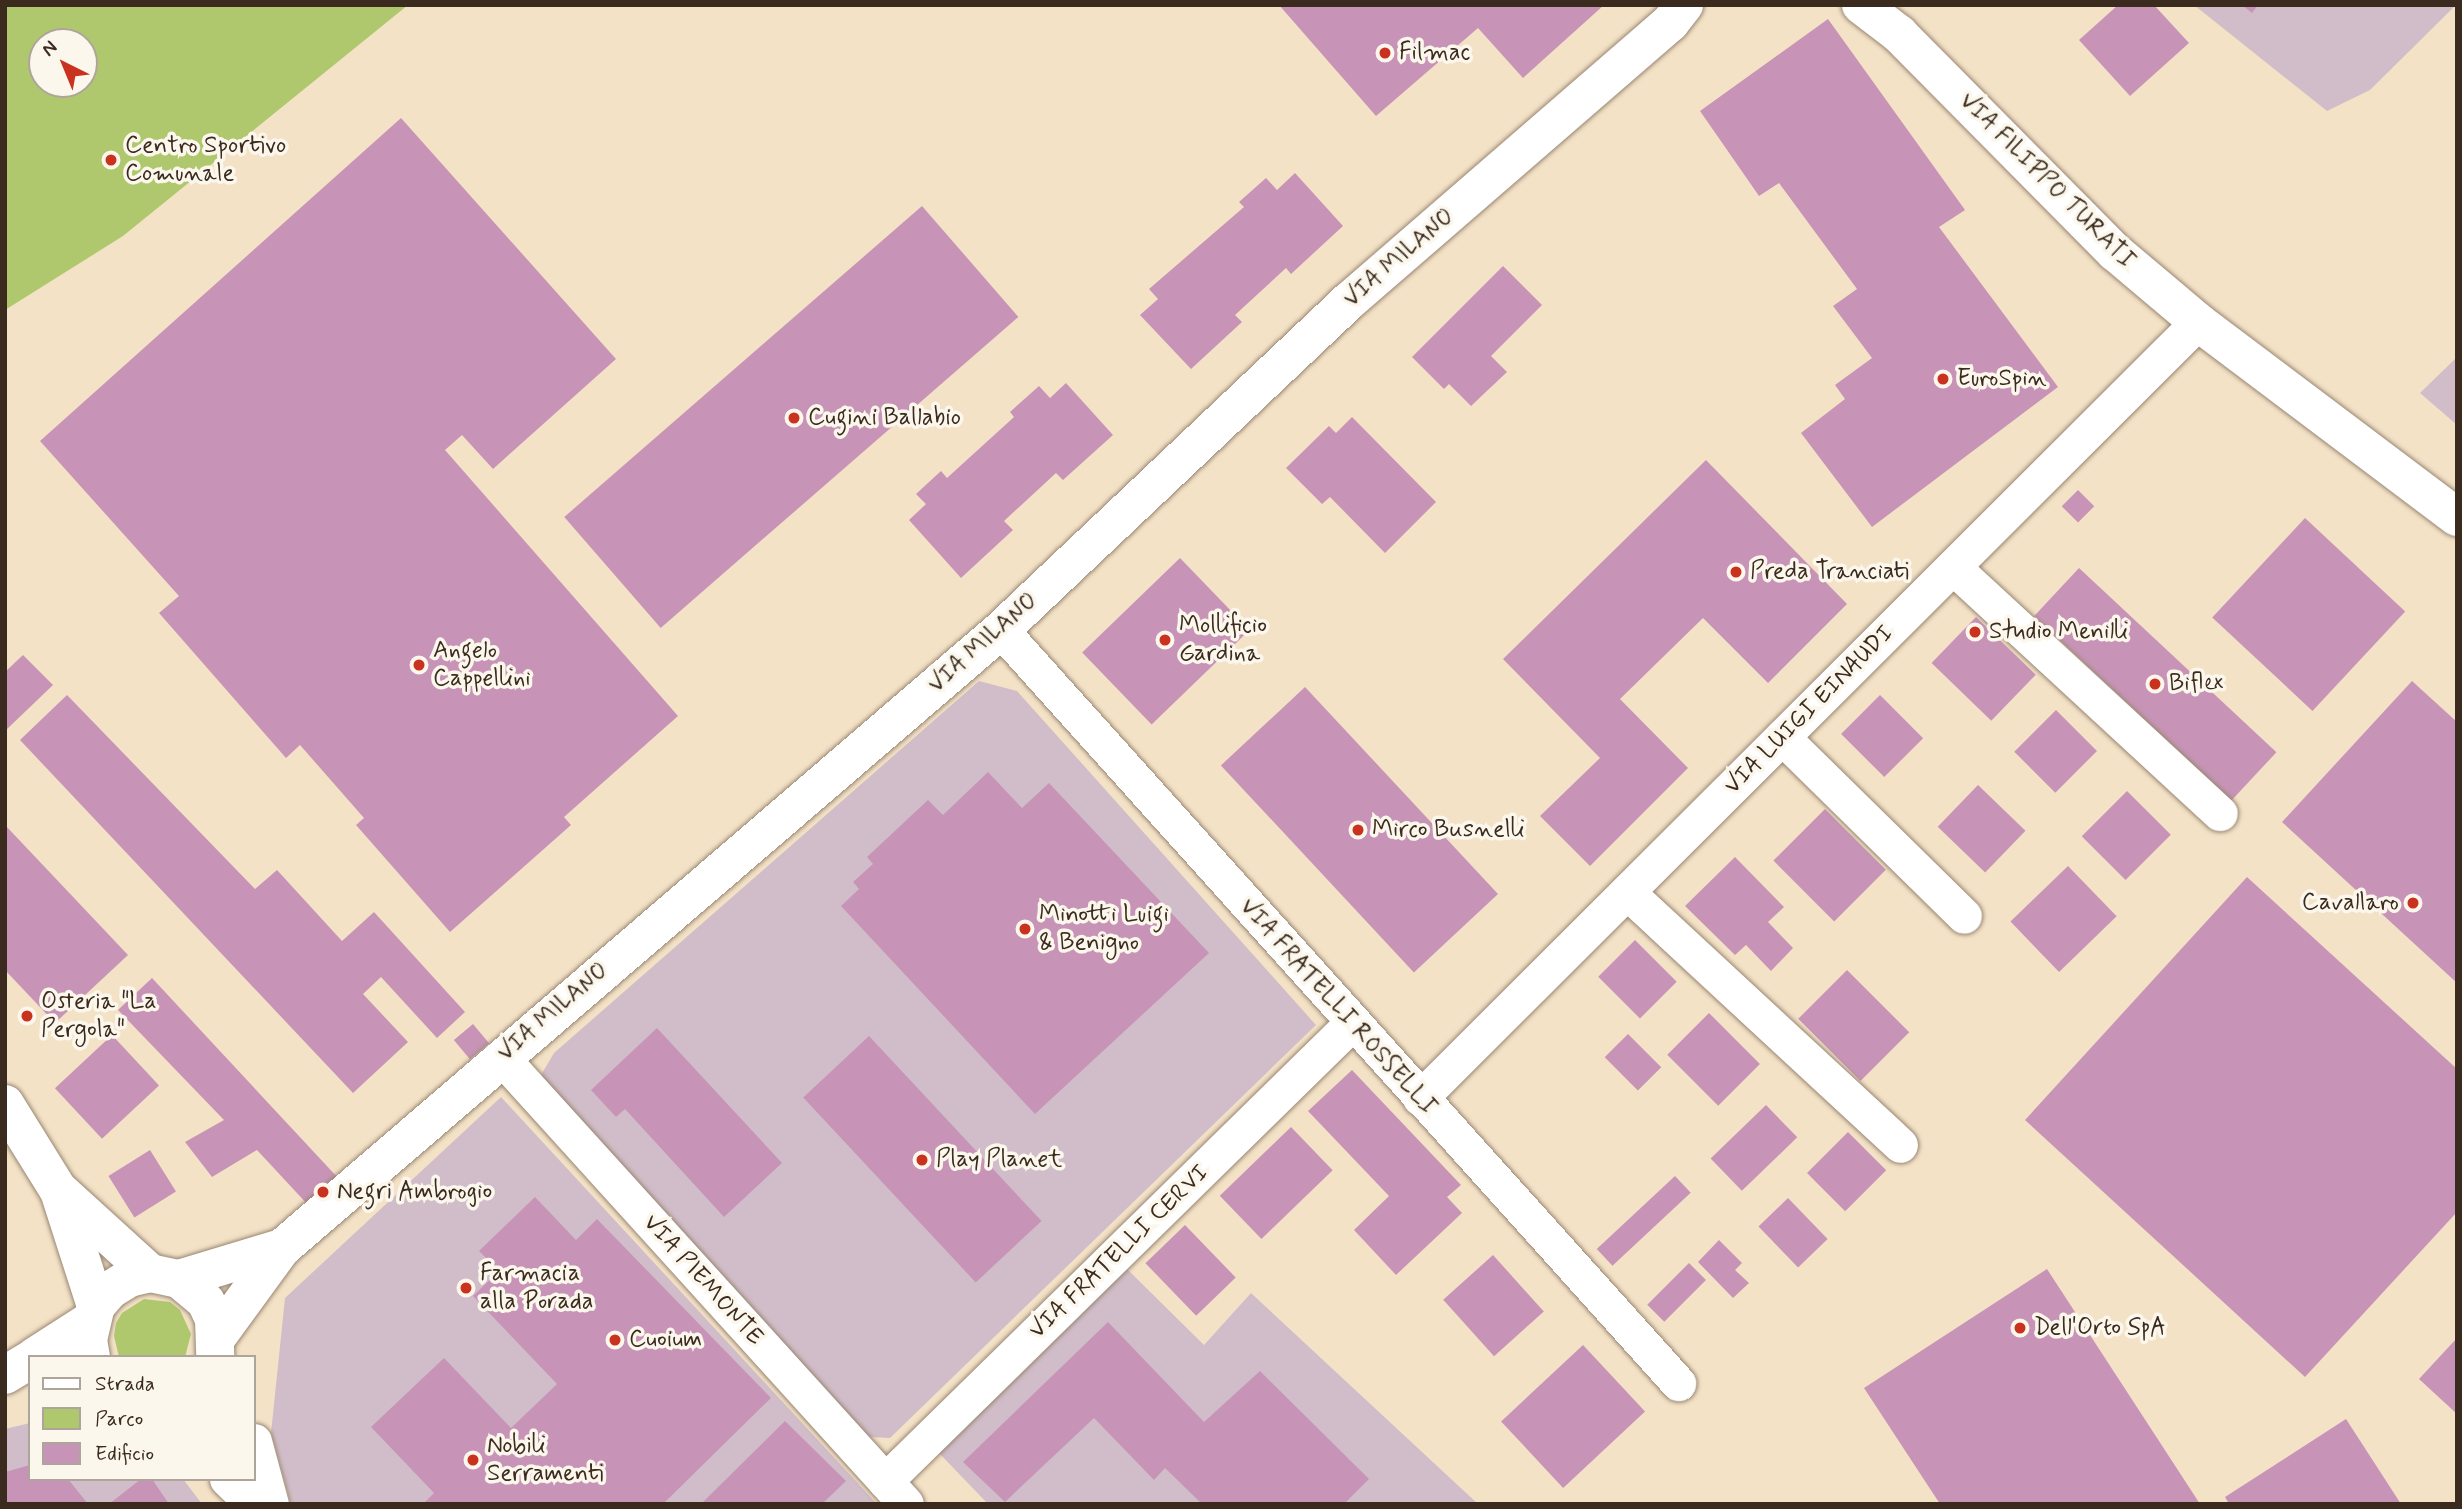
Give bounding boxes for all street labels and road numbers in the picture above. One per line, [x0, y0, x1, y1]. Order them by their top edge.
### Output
street label: VIA FILIPPO TURATI [1955, 89, 2139, 273]
street label: VIA MILANO [1336, 201, 1462, 315]
street label: VIA MILANO [921, 585, 1045, 701]
street label: VIA LUIGI EINAUDI [1719, 620, 1899, 800]
street label: VIA FRATELLI ROSSELLI [1236, 896, 1440, 1118]
street label: VIA MILANO [490, 955, 616, 1069]
street label: VIA FRATELLI CERVI [1023, 1158, 1215, 1346]
street label: VIA PIEMONTE [635, 1207, 771, 1353]

